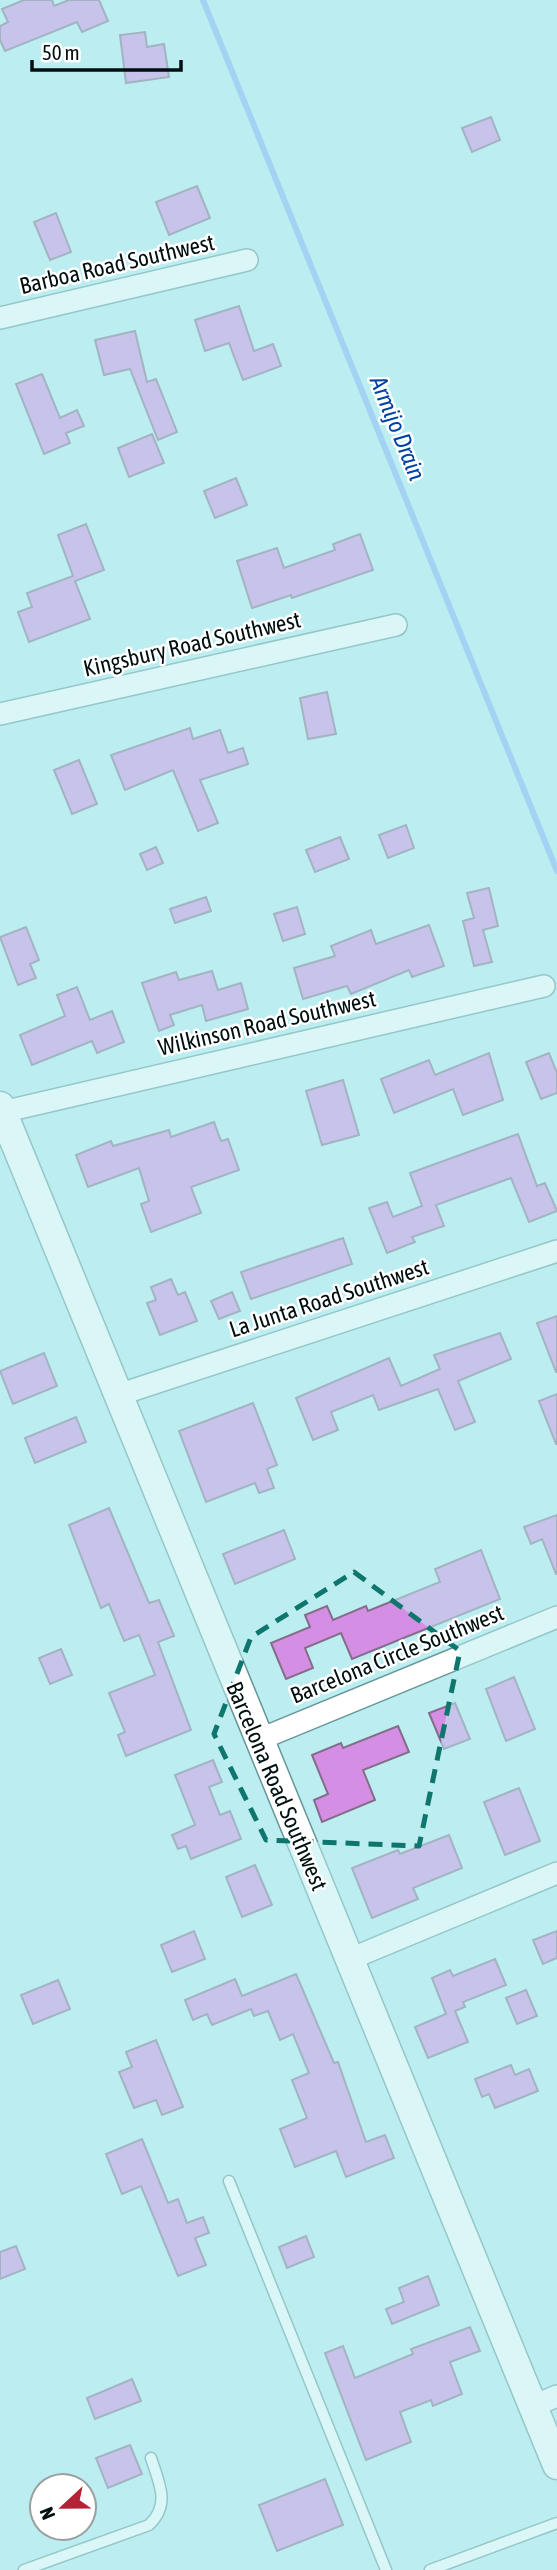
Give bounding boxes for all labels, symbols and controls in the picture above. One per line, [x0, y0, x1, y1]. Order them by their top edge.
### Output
scale bar [32, 28, 180, 72]
text: 50 m [42, 40, 80, 64]
street label: Barboa Road Southwest [17, 229, 217, 299]
water label: Armijo Drain [365, 371, 431, 484]
street label: Kingsbury Road Southwest [81, 606, 303, 682]
street label: Wilkinson Road Southwest [156, 985, 378, 1061]
street label: La Junta Road Southwest [226, 1254, 432, 1342]
street label: Barcelona Circle Southwest [287, 1599, 507, 1709]
street label: Barcelona Road Southwest [221, 1678, 333, 1894]
north arrow [28, 2472, 98, 2542]
text: N [35, 2504, 60, 2523]

